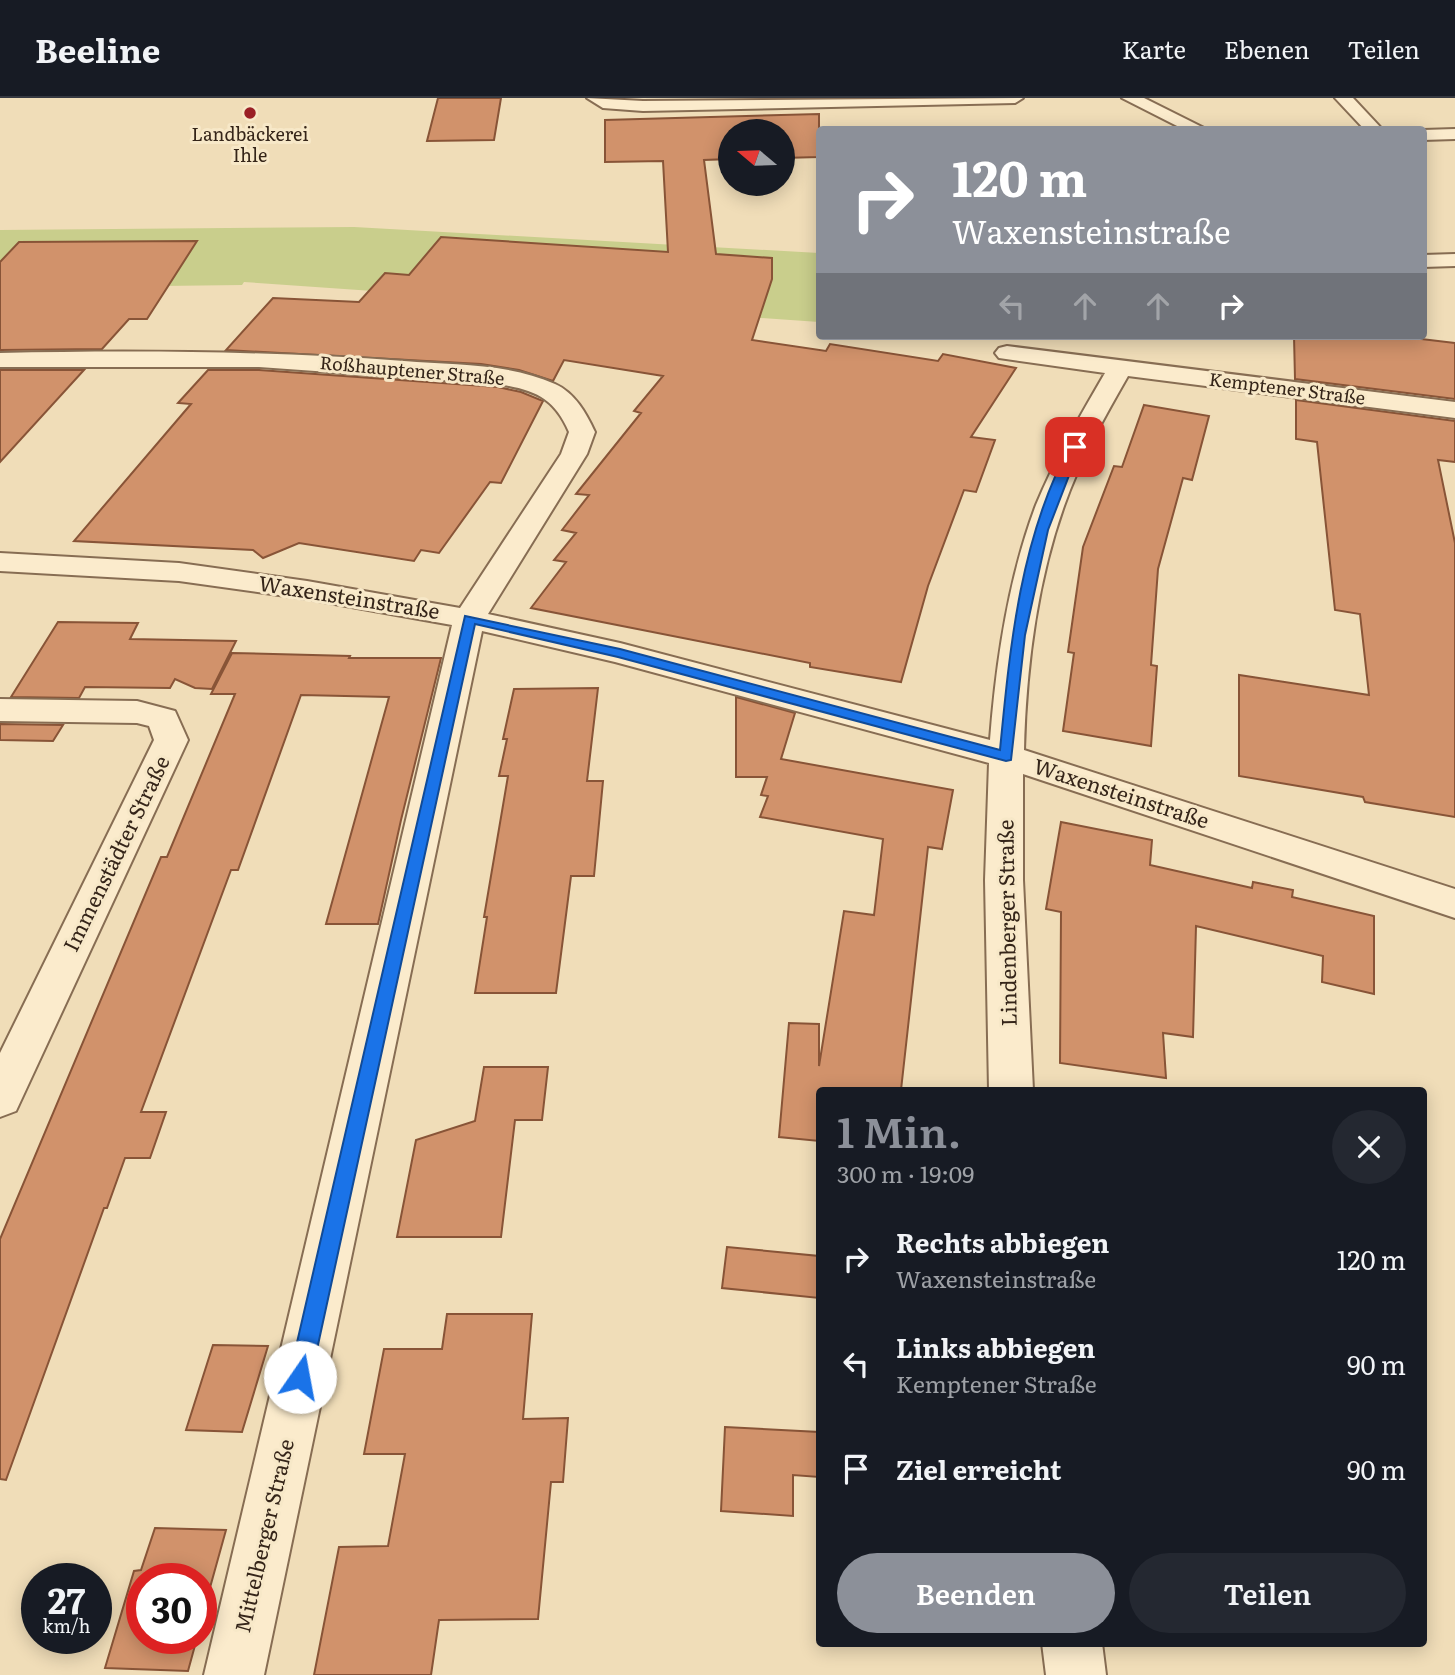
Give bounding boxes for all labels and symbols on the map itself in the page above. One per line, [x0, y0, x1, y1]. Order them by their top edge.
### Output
marker: Landbäckerei Ihle [242, 105, 258, 121]
north arrow [718, 119, 794, 196]
place label: Landbäckerei Ihle [192, 120, 308, 168]
street label: Roßhauptener Straße [319, 348, 506, 391]
street label: Kemptener Straße [1208, 365, 1367, 410]
pin [1045, 417, 1105, 477]
street label: Waxensteinstraße [257, 566, 442, 625]
street label: Waxensteinstraße [1030, 749, 1214, 835]
street label: Immenstädter Straße [54, 750, 176, 956]
street label: Lindenberger Straße [988, 819, 1023, 1027]
position arrow [263, 1340, 337, 1414]
street label: Mittelberger Straße [225, 1435, 300, 1635]
speed limit sign: 30 [126, 1563, 217, 1654]

